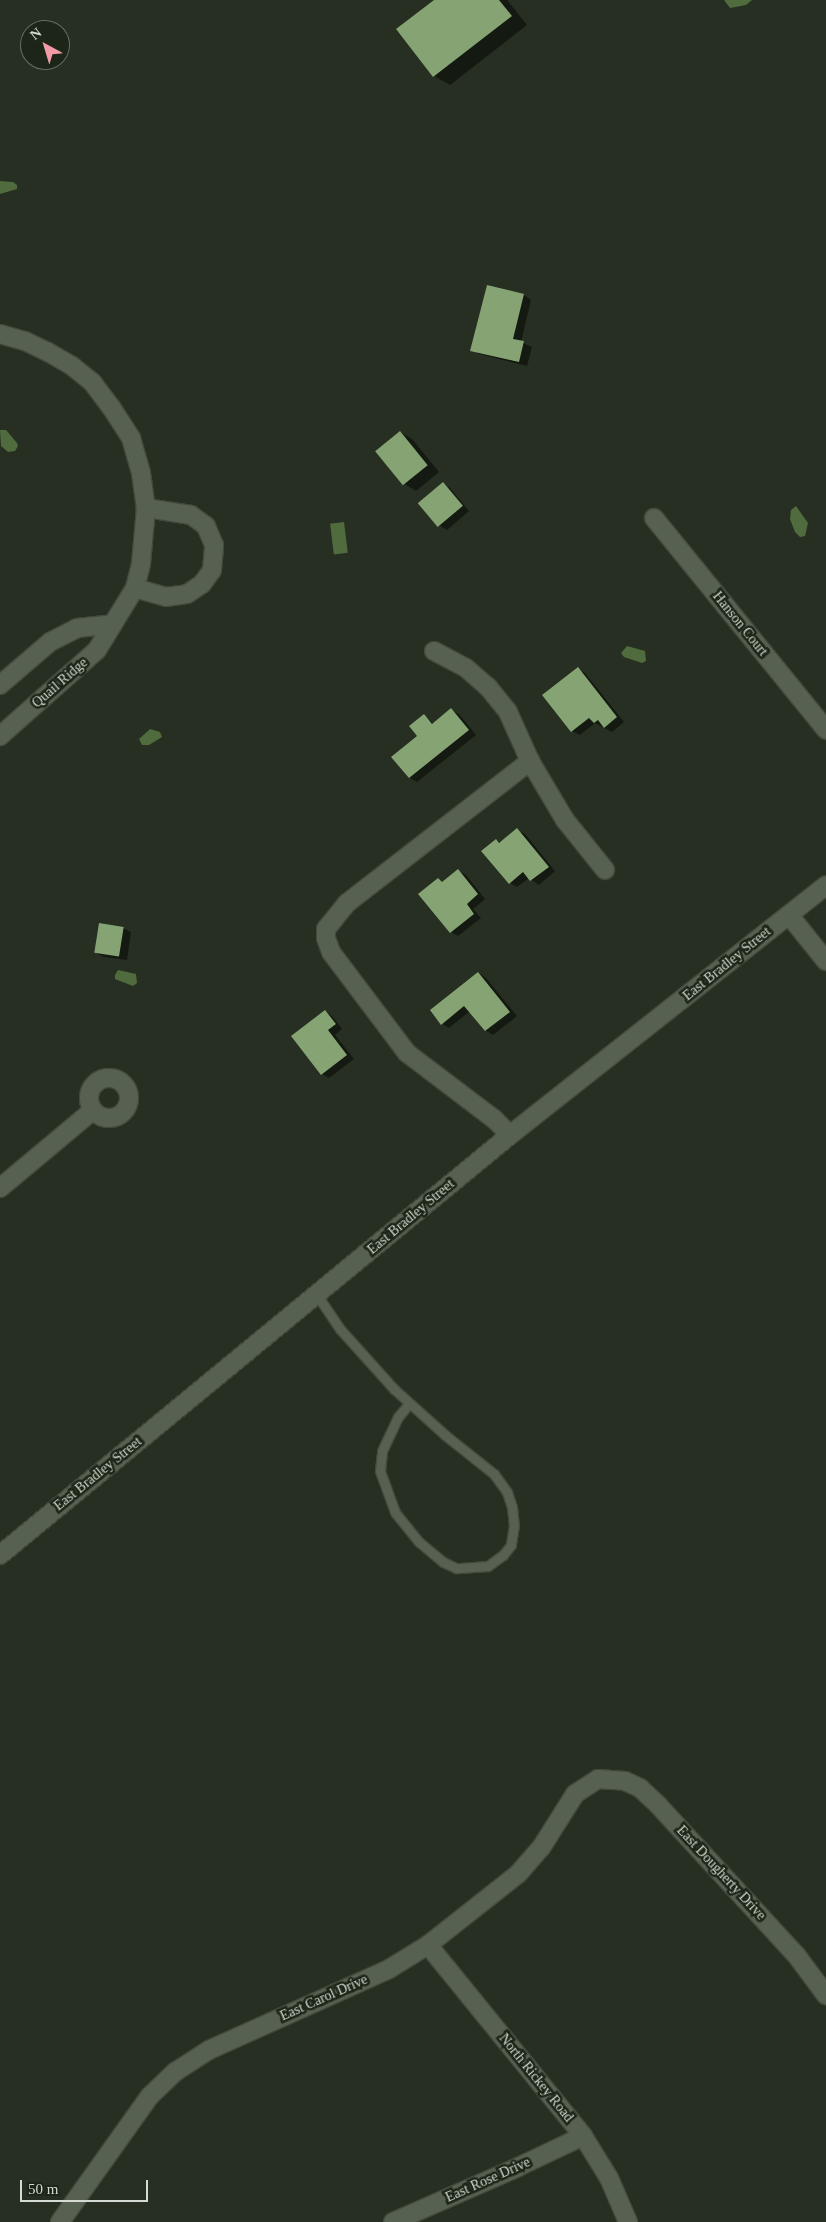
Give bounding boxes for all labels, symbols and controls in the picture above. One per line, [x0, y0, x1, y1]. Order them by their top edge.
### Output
north arrow [20, 20, 70, 70]
text: N [27, 25, 45, 43]
street label: Hanson Court [709, 588, 771, 660]
street label: Quail Ridge [29, 654, 91, 712]
street label: East Bradley Street [680, 923, 774, 1005]
street label: East Bradley Street [364, 1176, 458, 1258]
street label: East Bradley Street [51, 1433, 145, 1515]
street label: East Dougherty Drive [673, 1822, 769, 1924]
street label: East Carol Drive [278, 1971, 370, 2025]
street label: North Rickey Road [495, 2030, 577, 2126]
street label: East Rose Drive [443, 2154, 533, 2206]
scale bar [22, 2170, 150, 2202]
text: 50 m [28, 2181, 58, 2197]

